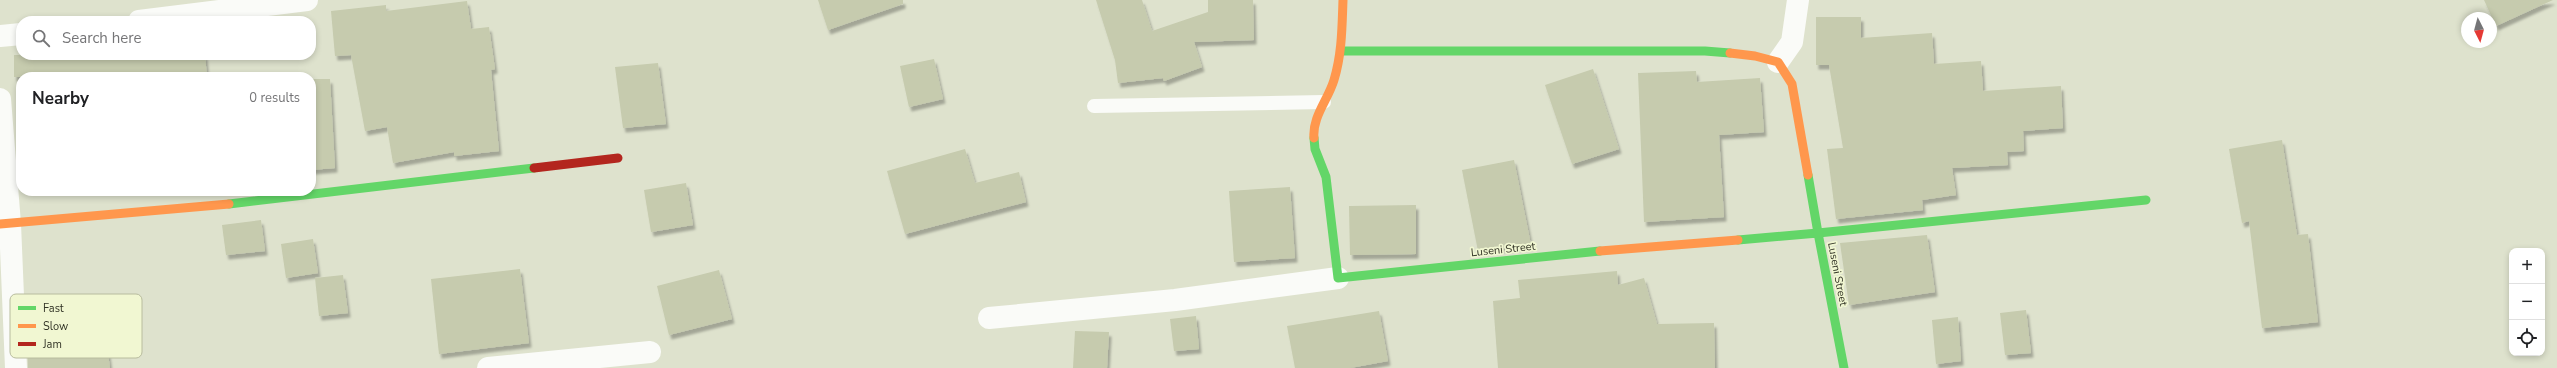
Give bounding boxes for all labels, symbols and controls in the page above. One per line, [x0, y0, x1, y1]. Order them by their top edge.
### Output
north arrow [2461, 12, 2497, 48]
search box [16, 16, 316, 60]
icon: search [30, 27, 52, 49]
text: Search here [62, 28, 142, 48]
text: Nearby [32, 87, 89, 110]
text: 0 results [249, 89, 300, 107]
street label: Luseni Street [1470, 239, 1536, 260]
street label: Luseni Street [1824, 241, 1851, 307]
map controls [2509, 248, 2545, 356]
button: + [2509, 248, 2545, 284]
button: − [2509, 284, 2545, 320]
legend [10, 294, 142, 358]
text: Fast [43, 301, 64, 316]
text: Slow [43, 319, 68, 334]
button: locate [2509, 320, 2545, 356]
text: Jam [42, 337, 62, 352]

